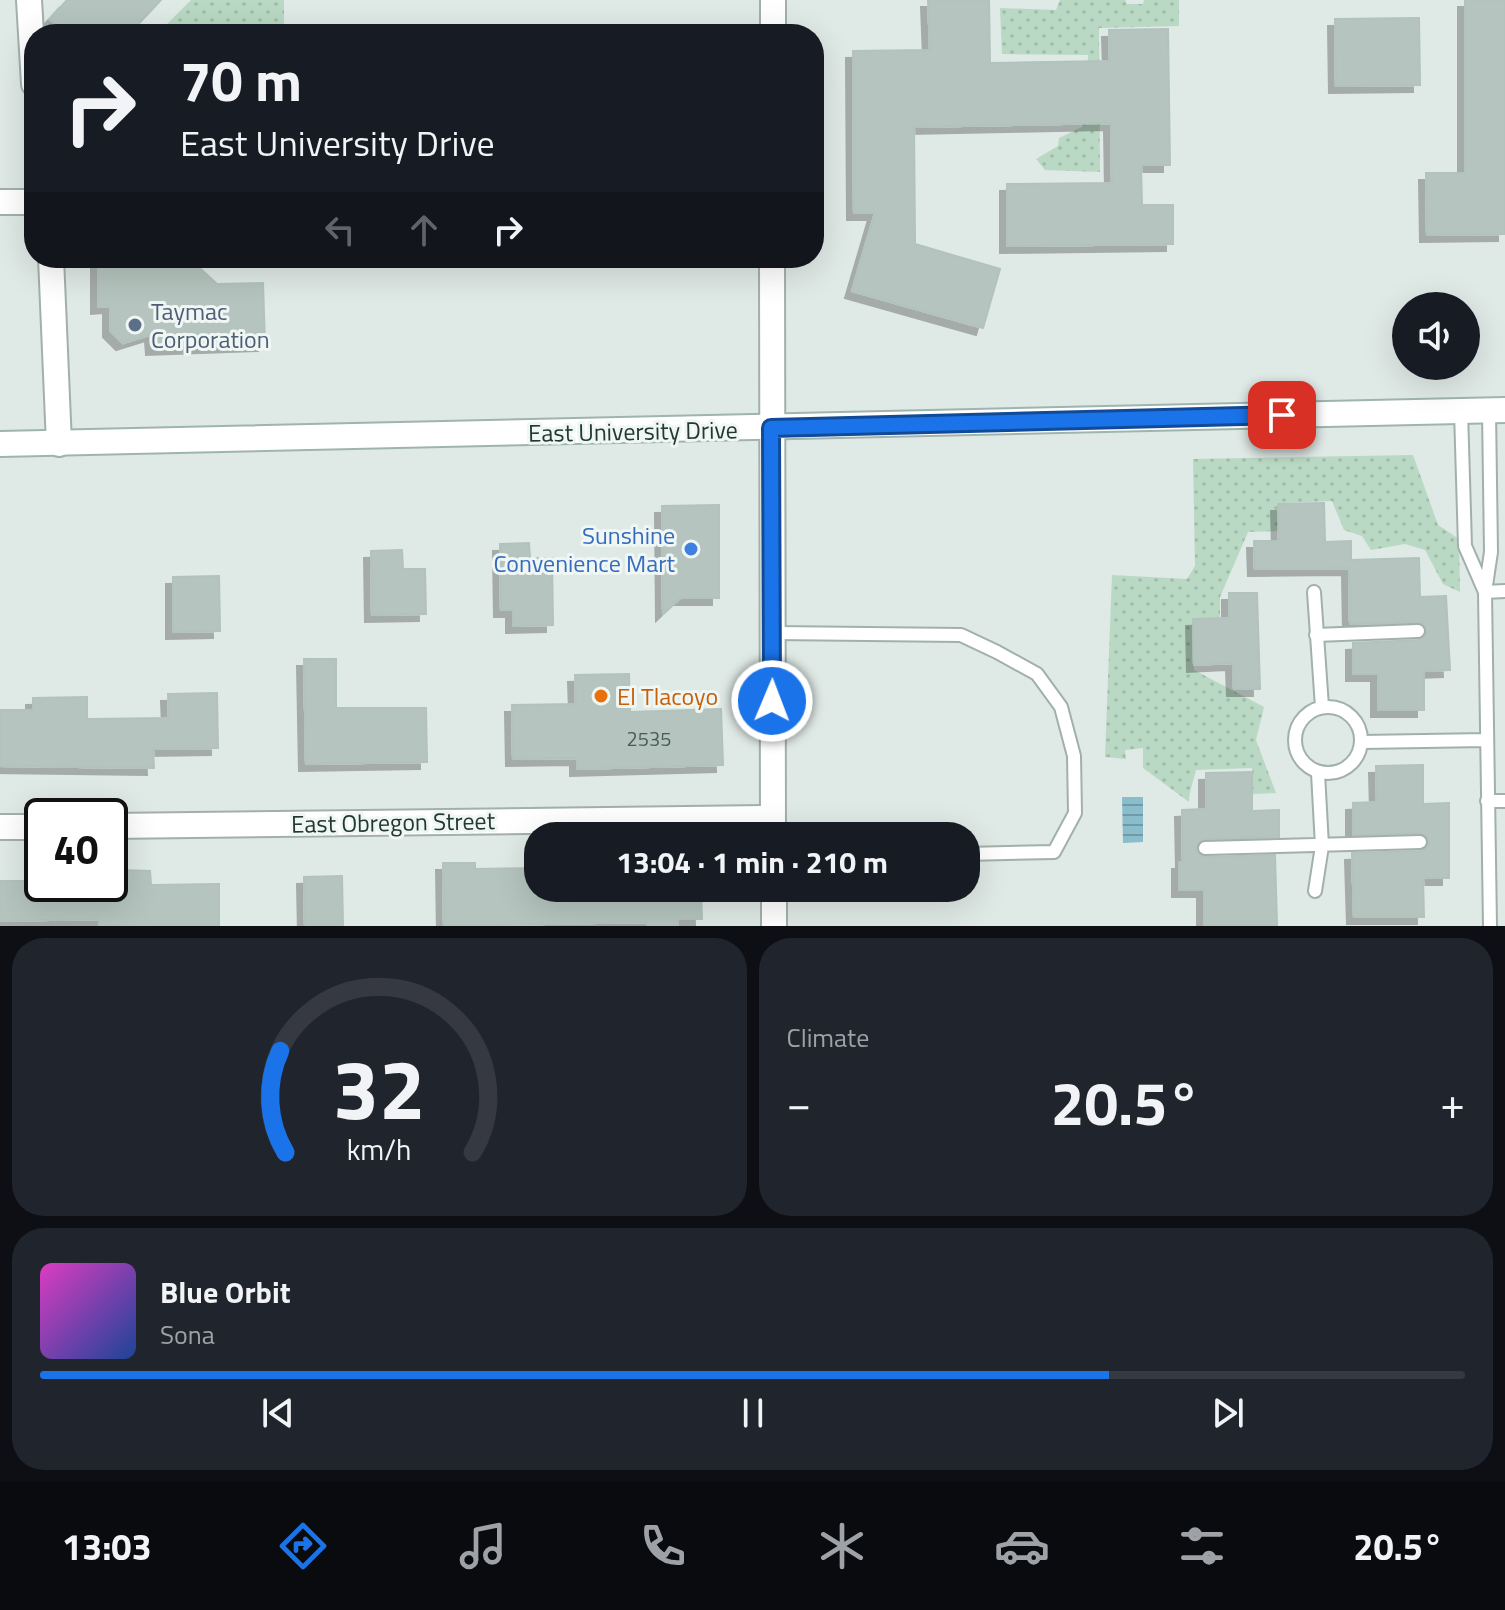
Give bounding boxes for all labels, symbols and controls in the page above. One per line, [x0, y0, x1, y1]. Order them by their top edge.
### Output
text: 70 m [180, 38, 302, 123]
icon: right [48, 56, 152, 160]
text: East University Drive [180, 115, 495, 170]
icon: left [318, 208, 362, 252]
icon: ahead [402, 208, 446, 252]
icon: right [486, 208, 530, 252]
map controls [1392, 292, 1480, 380]
button: sound [1392, 292, 1480, 380]
place label: Taymac Corporation [151, 293, 270, 357]
marker: Taymac Corporation [126, 316, 144, 334]
pin [1248, 381, 1316, 449]
icon: arrive [1260, 393, 1304, 437]
street label: East University Drive [528, 411, 738, 451]
place label: Sunshine Convenience Mart [494, 517, 676, 581]
marker: Sunshine Convenience Mart [682, 540, 700, 558]
position arrow [730, 659, 814, 743]
place label: El Tlacoyo [617, 678, 718, 714]
marker: El Tlacoyo [592, 687, 610, 705]
house number: 2535 [627, 723, 671, 754]
speed limit sign: 40 [24, 798, 128, 902]
street label: East Obregon Street [291, 802, 496, 842]
text: 13:04 · 1 min · 210 m [616, 839, 888, 885]
text: Climate [787, 1018, 869, 1057]
text: 32 [333, 1025, 426, 1151]
text: 20.5° [1051, 1057, 1201, 1148]
text: − [787, 1069, 811, 1136]
text: + [1440, 1069, 1465, 1136]
text: km/h [347, 1128, 412, 1171]
text: Blue Orbit [160, 1269, 291, 1315]
text: Sona [160, 1315, 215, 1354]
icon: previous [256, 1391, 300, 1435]
icon: pause [731, 1391, 775, 1435]
icon: next [1206, 1391, 1250, 1435]
icon: directions [275, 1518, 331, 1574]
icon: music [455, 1518, 511, 1574]
icon: phone [635, 1518, 691, 1574]
icon: climate [814, 1518, 870, 1574]
icon: car [994, 1518, 1050, 1574]
icon: filters [1174, 1518, 1230, 1574]
text: 13:03 [62, 1519, 152, 1574]
text: 20.5° [1353, 1519, 1443, 1574]

